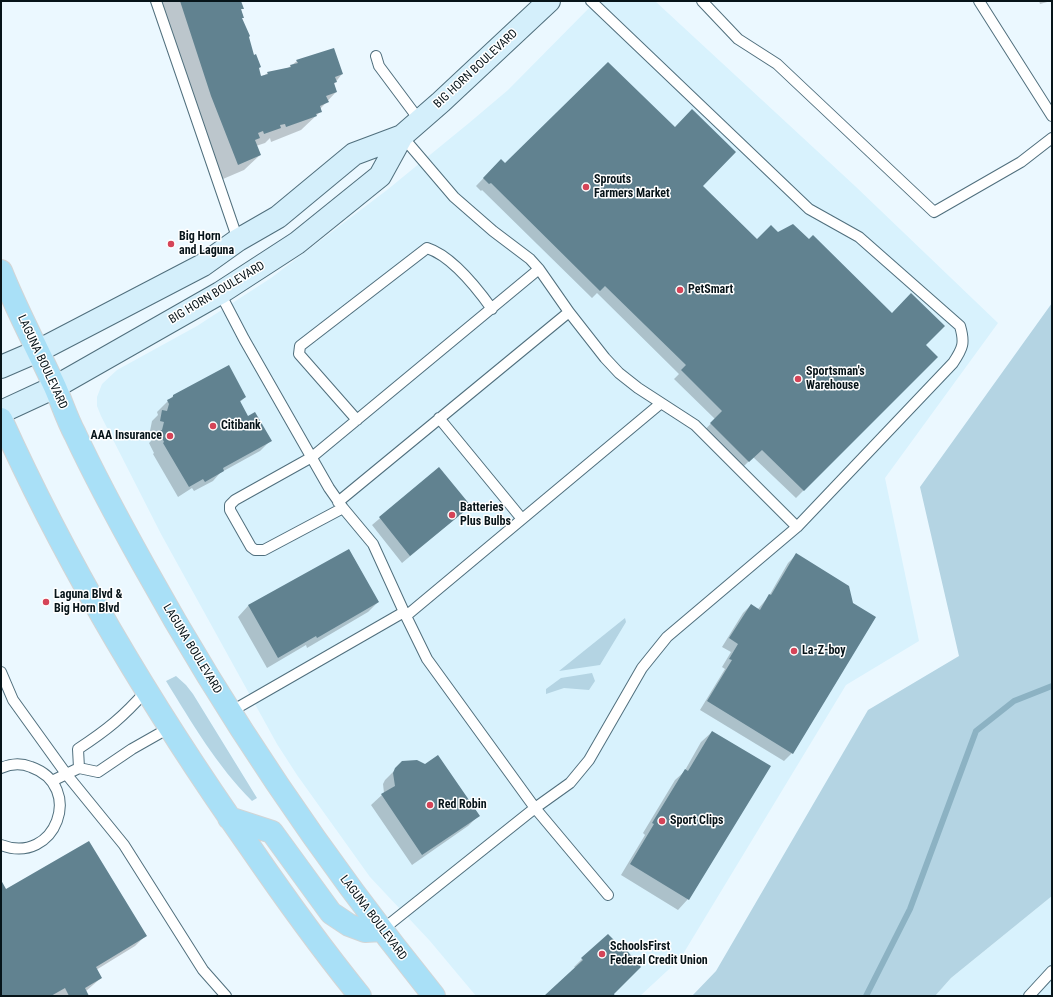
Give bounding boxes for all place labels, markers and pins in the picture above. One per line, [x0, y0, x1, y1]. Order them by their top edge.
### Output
place label: Sprouts Farmers Market [594, 173, 670, 201]
marker: Sprouts Farmers Market [581, 182, 591, 192]
place label: Big Horn and Laguna [179, 230, 234, 258]
marker: Big Horn and Laguna [166, 239, 176, 249]
place label: PetSmart [688, 283, 733, 297]
marker: PetSmart [675, 285, 685, 295]
place label: Sportsman's Warehouse [806, 365, 865, 393]
marker: Sportsman's Warehouse [793, 374, 803, 384]
place label: Citibank [221, 419, 261, 433]
marker: Citibank [208, 421, 218, 431]
place label: AAA Insurance [91, 429, 162, 443]
marker: AAA Insurance [165, 431, 175, 441]
place label: Batteries Plus Bulbs [460, 501, 511, 529]
marker: Batteries Plus Bulbs [447, 510, 457, 520]
place label: Laguna Blvd & Big Horn Blvd [54, 588, 122, 616]
marker: Laguna Blvd & Big Horn Blvd [41, 597, 51, 607]
place label: La-Z-boy [802, 644, 846, 658]
marker: La-Z-boy [789, 646, 799, 656]
place label: Red Robin [438, 798, 487, 812]
marker: Red Robin [425, 800, 435, 810]
place label: Sport Clips [670, 814, 723, 828]
marker: Sport Clips [657, 816, 667, 826]
place label: SchoolsFirst Federal Credit Union [610, 940, 708, 968]
marker: SchoolsFirst Federal Credit Union [597, 949, 607, 959]

